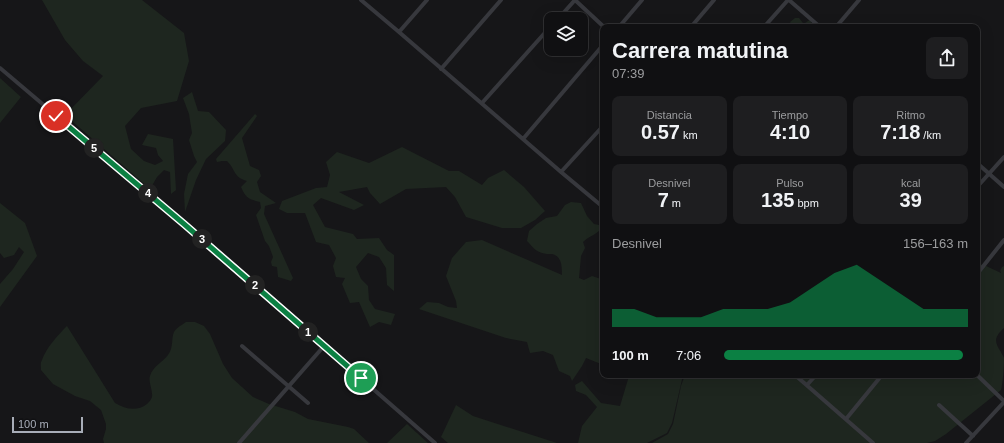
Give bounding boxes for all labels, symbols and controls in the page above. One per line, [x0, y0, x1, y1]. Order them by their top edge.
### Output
map controls [544, 12, 588, 56]
button: layers [544, 12, 588, 56]
button: share [926, 37, 968, 79]
text: Carrera matutina [612, 38, 788, 63]
text: 07:39 [612, 66, 645, 81]
pin [39, 99, 73, 133]
icon: check [45, 105, 67, 127]
text: Distancia [647, 109, 692, 121]
text: Tiempo [772, 109, 808, 121]
text: Ritmo [896, 109, 925, 121]
text: 0.57 [641, 121, 680, 143]
text: 4:10 [770, 121, 810, 143]
text: 7:18 [880, 121, 920, 143]
text: km [680, 129, 698, 141]
text: /km [920, 129, 941, 141]
pin: 5 [84, 138, 104, 158]
text: 5 [91, 142, 97, 154]
text: Desnivel [648, 177, 690, 189]
text: Pulso [776, 177, 804, 189]
text: kcal [901, 177, 920, 189]
pin: 4 [138, 183, 158, 203]
text: 4 [145, 187, 151, 199]
text: 7 [658, 189, 669, 211]
text: 135 [761, 189, 794, 211]
text: 39 [900, 189, 922, 211]
text: m [669, 197, 681, 209]
text: bpm [794, 197, 819, 209]
pin: 3 [192, 229, 212, 249]
text: 3 [199, 233, 205, 245]
text: Desnivel [612, 236, 662, 251]
text: 156–163 m [903, 236, 968, 251]
pin: 2 [245, 275, 265, 295]
text: 2 [252, 279, 258, 291]
pin: 1 [298, 322, 318, 342]
text: 1 [305, 326, 311, 338]
text: 100 m [612, 348, 649, 363]
text: 7:06 [676, 348, 701, 363]
pin [344, 361, 378, 395]
icon: arrive [350, 367, 372, 389]
scale bar [12, 415, 83, 434]
text: 100 m [18, 418, 49, 430]

